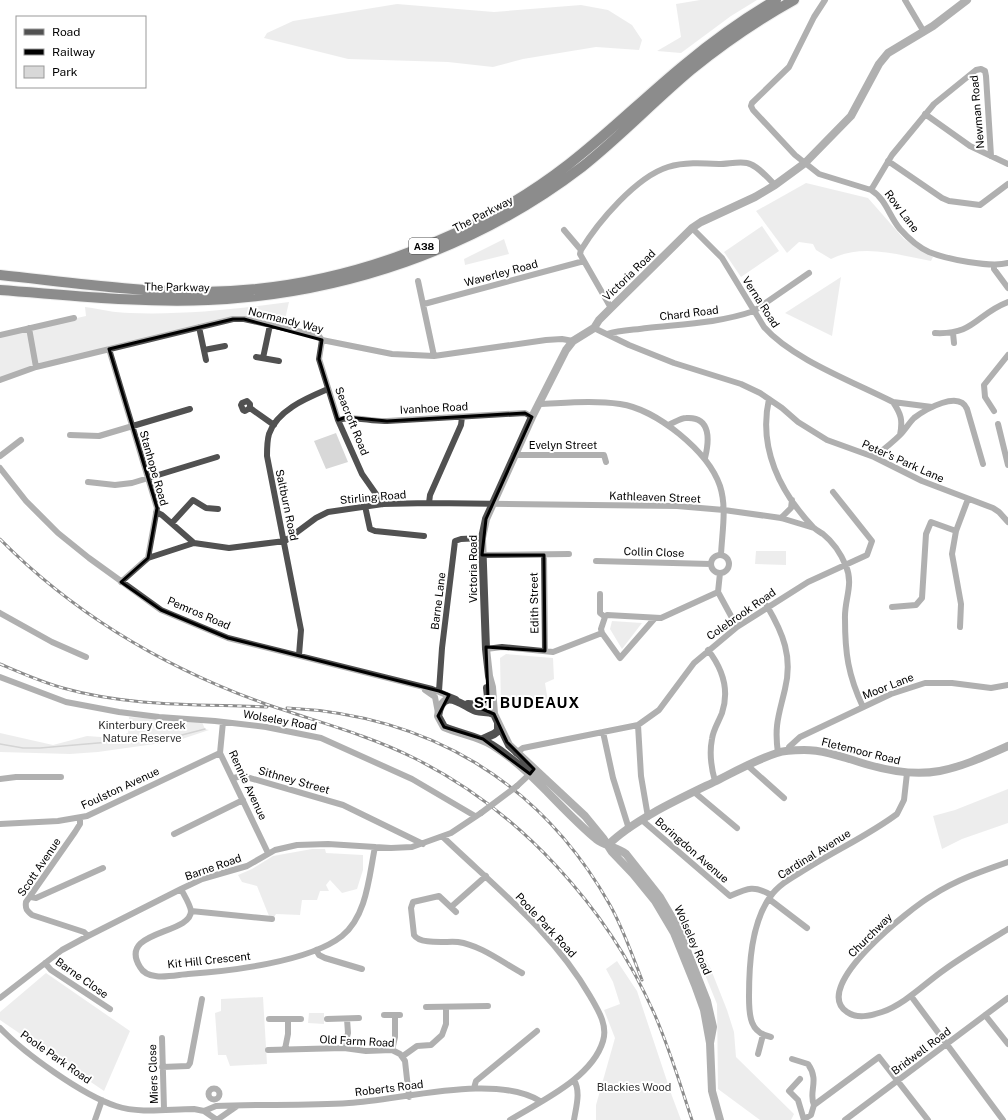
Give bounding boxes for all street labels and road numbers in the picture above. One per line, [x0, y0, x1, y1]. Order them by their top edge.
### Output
street label: Newman Road [968, 75, 986, 149]
street label: Row Lane [882, 188, 922, 234]
street label: The Parkway [451, 194, 515, 234]
road number: A38 [409, 238, 439, 254]
street label: Victoria Road [600, 247, 658, 303]
street label: Waverley Road [463, 257, 539, 289]
street label: Verna Road [740, 274, 782, 330]
street label: The Parkway [144, 280, 210, 294]
street label: Chard Road [659, 303, 719, 323]
street label: Normandy Way [247, 305, 325, 335]
street label: Seacroft Road [333, 385, 371, 457]
street label: Ivanhoe Road [400, 400, 468, 416]
street label: Stanhope Road [138, 429, 170, 507]
street label: Peter's Park Lane [860, 437, 946, 485]
street label: Evelyn Street [529, 439, 597, 451]
street label: Saltburn Road [274, 468, 300, 542]
street label: Stirling Road [339, 488, 407, 506]
street label: Kathleaven Street [609, 489, 701, 505]
street label: Victoria Road [467, 535, 479, 603]
street label: Collin Close [623, 545, 685, 559]
street label: Barne Lane [429, 572, 447, 630]
street label: Edith Street [527, 572, 541, 634]
street label: Colebrook Road [704, 586, 778, 642]
street label: Pemros Road [166, 594, 232, 632]
street label: Moor Lane [861, 671, 915, 701]
street label: Wolseley Road [242, 708, 318, 732]
street label: Fletemoor Road [820, 735, 902, 767]
street label: Rennie Avenue [227, 748, 269, 822]
street label: Sithney Street [257, 764, 331, 796]
street label: Foulston Avenue [79, 765, 161, 811]
street label: Boringdon Avenue [653, 815, 731, 885]
street label: Cardinal Avenue [775, 827, 853, 881]
street label: Scott Avenue [15, 836, 63, 898]
street label: Barne Road [183, 852, 243, 882]
street label: Poole Park Road [513, 890, 579, 960]
street label: Wolseley Road [672, 903, 714, 977]
street label: Churchway [846, 911, 894, 959]
street label: Kit Hill Crescent [167, 950, 251, 970]
street label: Barne Close [53, 955, 111, 1001]
street label: Bridwell Road [889, 1025, 953, 1077]
street label: Poole Park Road [18, 1028, 94, 1086]
street label: Old Farm Road [319, 1033, 395, 1049]
street label: Miers Close [146, 1044, 160, 1104]
street label: Roberts Road [354, 1078, 424, 1098]

